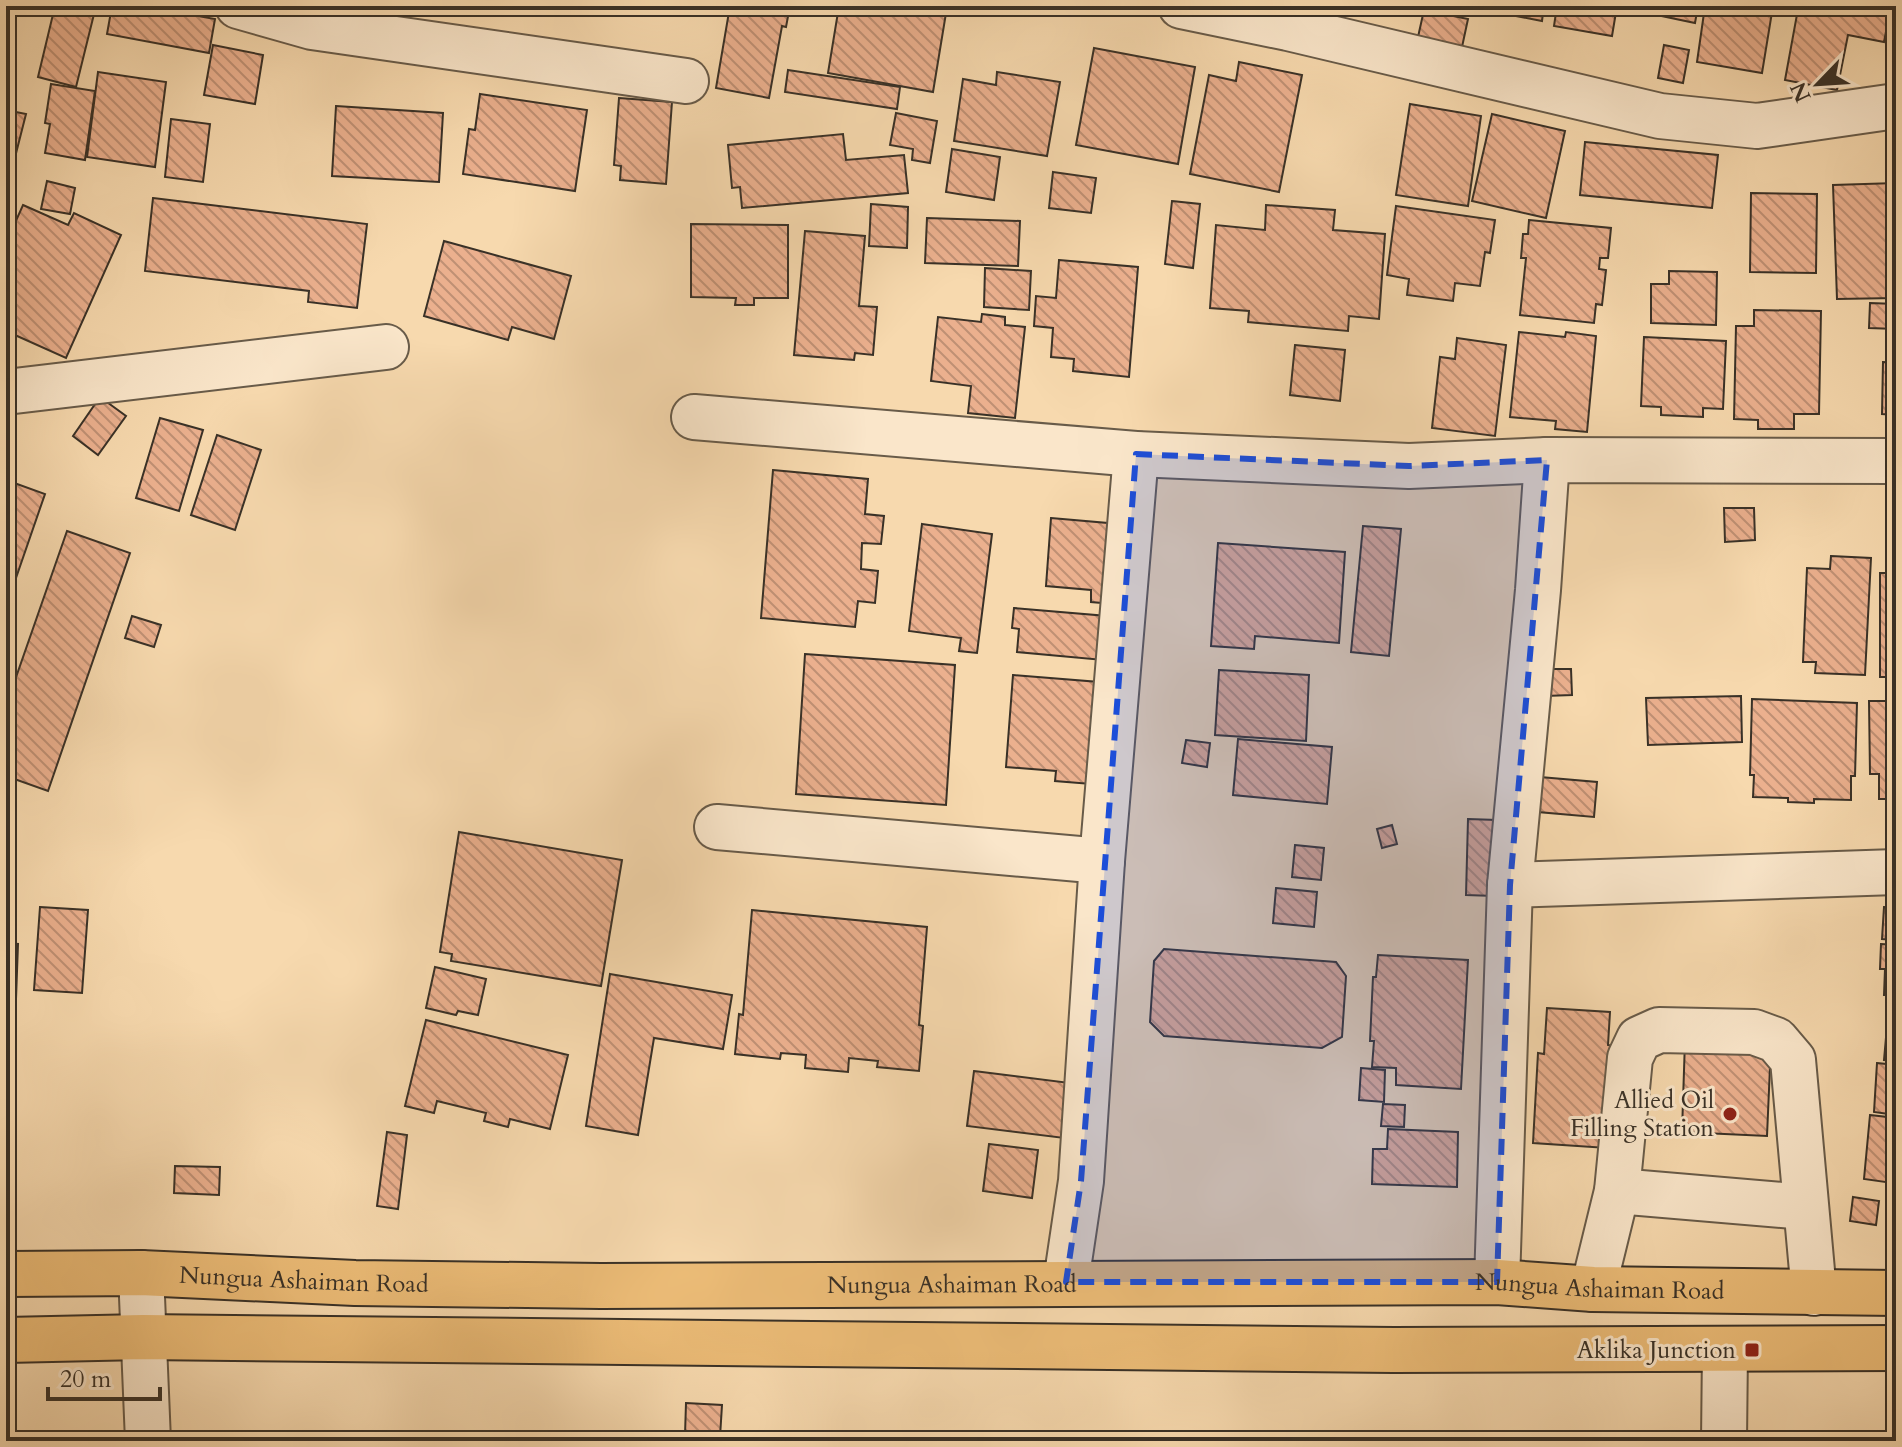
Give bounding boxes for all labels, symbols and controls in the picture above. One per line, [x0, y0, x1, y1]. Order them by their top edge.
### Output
north arrow [1778, 44, 1858, 124]
text: N [1783, 77, 1818, 107]
place label: Allied Oil Filling Station [1570, 1084, 1714, 1145]
marker: Allied Oil Filling Station [1721, 1105, 1739, 1123]
street label: Nungua Ashaiman Road [178, 1259, 429, 1301]
street label: Nungua Ashaiman Road [1475, 1266, 1725, 1308]
street label: Nungua Ashaiman Road [827, 1268, 1077, 1302]
place label: Aklika Junction [1577, 1334, 1736, 1367]
marker: Aklika Junction [1743, 1341, 1761, 1359]
scale bar [48, 1351, 160, 1401]
text: 20 m [60, 1363, 112, 1396]

